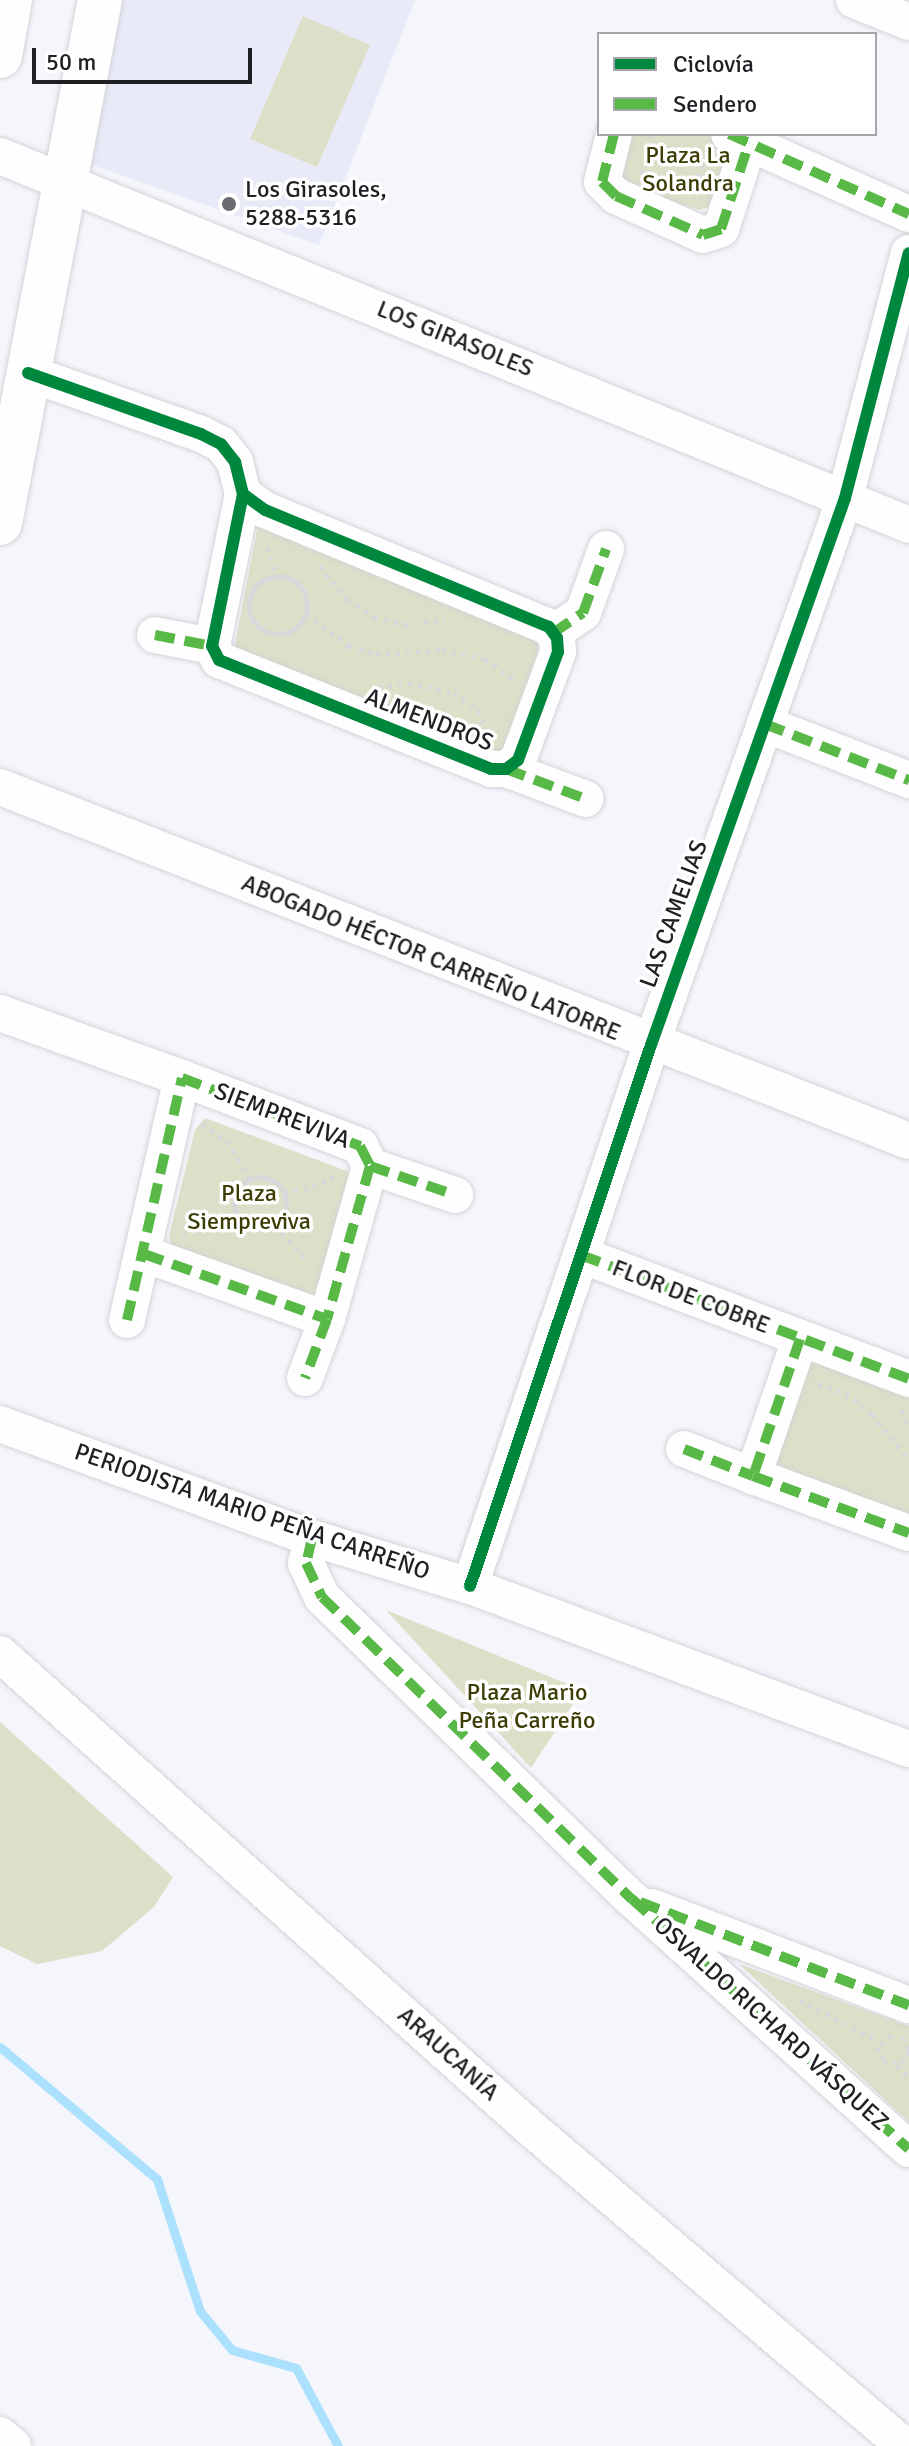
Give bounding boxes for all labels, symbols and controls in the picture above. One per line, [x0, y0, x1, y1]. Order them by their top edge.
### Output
scale bar [36, 32, 256, 82]
legend [597, 32, 877, 136]
text: 50 m [46, 47, 96, 77]
text: Ciclovía [673, 49, 754, 79]
text: Sendero [673, 89, 757, 119]
park label: Plaza La Solandra [642, 142, 734, 198]
place label: Los Girasoles, 5288-5316 [245, 176, 387, 232]
marker: Los Girasoles, 5288-5316 [220, 195, 238, 213]
street label: LOS GIRASOLES [373, 295, 537, 383]
street label: ALMENDROS [361, 682, 497, 758]
street label: LAS CAMELIAS [634, 836, 714, 992]
street label: ABOGADO HÉCTOR CARREÑO LATORRE [237, 869, 625, 1047]
street label: SIEMPREVIVA [210, 1077, 354, 1155]
park label: Plaza Siempreviva [187, 1180, 311, 1236]
street label: FLOR DE COBRE [608, 1254, 774, 1340]
street label: PERIODISTA MARIO PEÑA CARREÑO [71, 1438, 433, 1586]
park label: Plaza Mario Peña Carreño [459, 1679, 595, 1735]
street label: OSVALDO RICHARD VÁSQUEZ [648, 1911, 894, 2137]
street label: ARAUCANÍA [391, 2001, 505, 2107]

